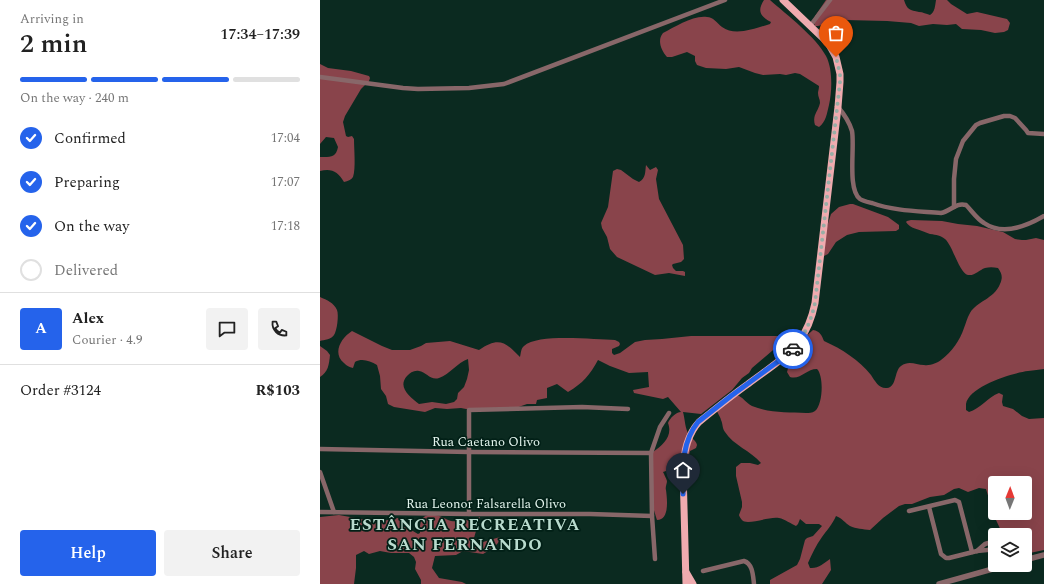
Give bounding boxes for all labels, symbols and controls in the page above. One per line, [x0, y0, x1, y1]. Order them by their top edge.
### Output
text: Arriving in [20, 9, 84, 29]
pin [819, 16, 853, 57]
icon: bag [825, 22, 847, 44]
text: 17:34–17:39 [220, 23, 300, 46]
text: 2 min [20, 24, 87, 64]
text: On the way · 240 m [20, 88, 129, 108]
icon: check [20, 127, 42, 149]
text: Confirmed [54, 127, 126, 150]
text: 17:04 [271, 128, 300, 148]
icon: check [20, 171, 42, 193]
text: Preparing [54, 171, 120, 194]
text: 17:07 [271, 172, 300, 192]
icon: check [20, 215, 42, 237]
text: On the way [54, 215, 129, 238]
text: 17:18 [271, 216, 300, 236]
text: Delivered [54, 259, 118, 282]
text: Alex [72, 307, 104, 330]
button: chat [206, 308, 248, 350]
button: phone [258, 308, 300, 350]
text: A [35, 317, 47, 340]
courier [773, 329, 813, 369]
text: Courier · 4.9 [72, 330, 142, 350]
icon: car [782, 338, 804, 360]
text: Order #3124 [20, 379, 101, 402]
text: R$103 [255, 379, 300, 402]
street label: Rua Caetano Olivo [432, 432, 540, 452]
pin [666, 453, 700, 494]
icon: home [672, 459, 694, 481]
north arrow [988, 476, 1032, 520]
map controls [988, 476, 1032, 572]
street label: Rua Leonor Falsarella Olivo [406, 494, 566, 514]
district label: ESTÂNCIA RECREATIVA SAN FERNANDO [349, 512, 581, 558]
button: layers [988, 528, 1032, 572]
button: Help [20, 530, 156, 576]
button: Share [164, 530, 300, 576]

